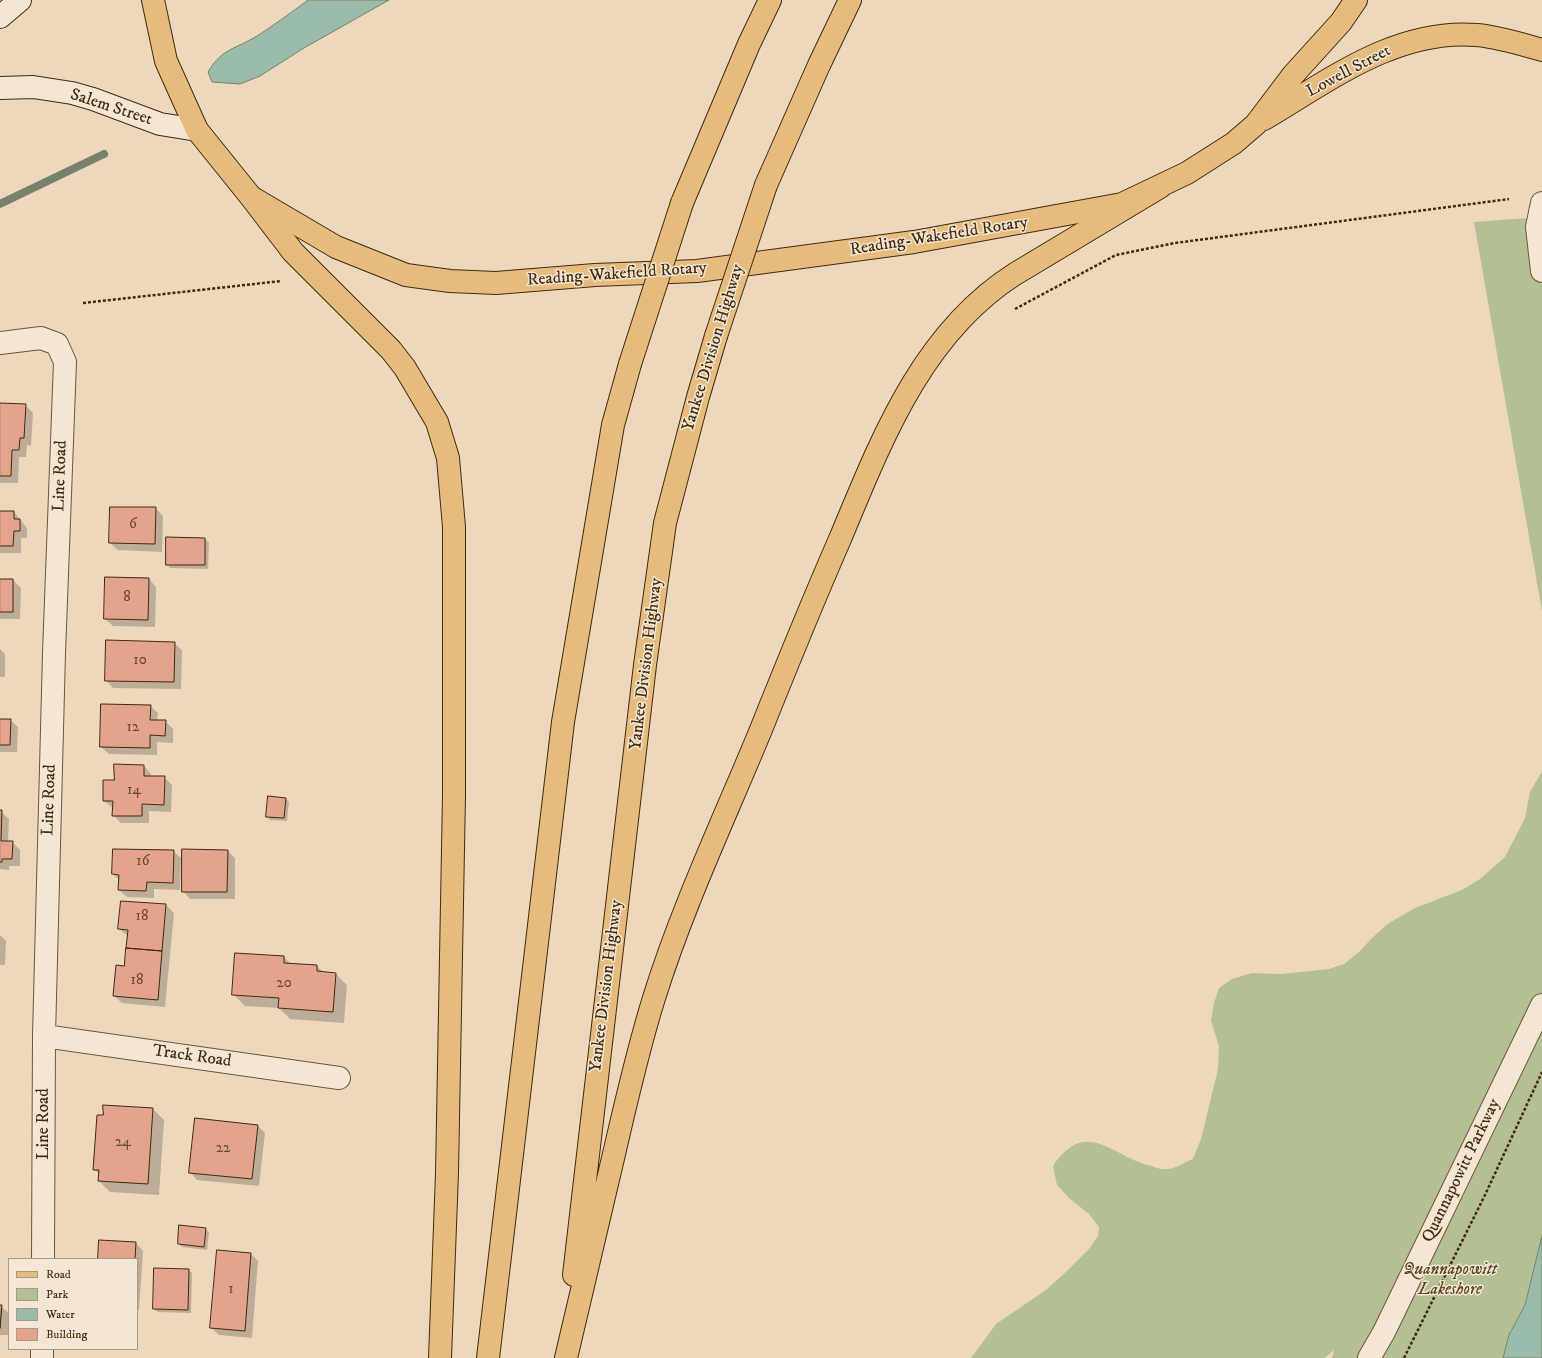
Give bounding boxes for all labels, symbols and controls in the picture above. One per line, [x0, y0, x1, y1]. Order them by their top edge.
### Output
street label: Lowell Street [1303, 41, 1395, 103]
street label: Salem Street [67, 85, 155, 131]
street label: Reading-Wakefield Rotary [849, 213, 1029, 261]
street label: Reading-Wakefield Rotary [527, 259, 707, 291]
street label: Yankee Division Highway [679, 262, 749, 434]
street label: Line Road [50, 440, 72, 512]
house number: 6 [129, 516, 137, 534]
street label: Yankee Division Highway [626, 577, 668, 751]
house number: 8 [123, 589, 131, 607]
house number: 10 [133, 652, 147, 670]
house number: 12 [127, 719, 139, 737]
street label: Line Road [39, 764, 61, 836]
house number: 14 [127, 782, 141, 800]
house number: 16 [136, 853, 150, 871]
street label: Yankee Division Highway [586, 899, 628, 1073]
house number: 18 [135, 908, 149, 926]
house number: 18 [130, 972, 144, 990]
house number: 20 [276, 975, 292, 993]
street label: Track Road [151, 1041, 233, 1073]
street label: Line Road [34, 1088, 54, 1160]
street label: Quannapowitt Parkway [1418, 1096, 1506, 1246]
house number: 24 [115, 1134, 131, 1152]
house number: 22 [216, 1140, 230, 1158]
legend [8, 1258, 138, 1350]
park label: Quannapowitt Lakeshore [1403, 1260, 1497, 1300]
text: Road [46, 1267, 71, 1282]
house number: 1 [228, 1281, 234, 1299]
text: Park [46, 1287, 68, 1302]
text: Water [46, 1307, 75, 1322]
text: Building [46, 1327, 87, 1342]

